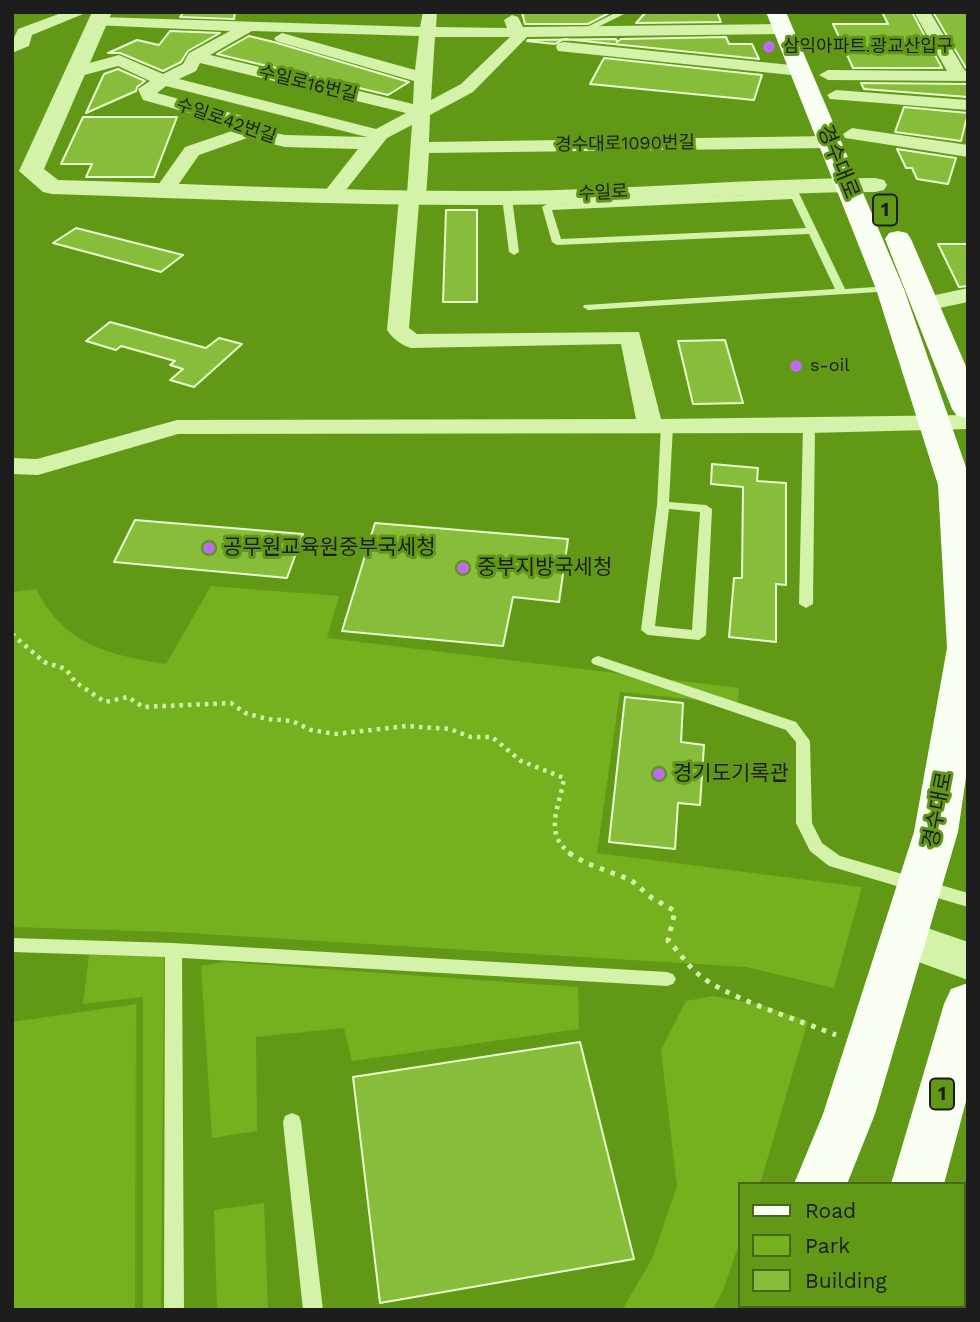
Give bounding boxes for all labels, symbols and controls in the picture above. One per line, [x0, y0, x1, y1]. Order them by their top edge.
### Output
place label: 삼익아파트.광교산입구 [783, 36, 953, 58]
marker: 삼익아파트.광교산입구 [761, 39, 777, 55]
street label: 수일로16번길 [257, 61, 359, 107]
street label: 수일로42번길 [173, 94, 279, 148]
street label: 경수대로 [812, 121, 864, 203]
street label: 경수대로1090번길 [555, 132, 695, 156]
street label: 수일로 [578, 181, 628, 205]
road number: 1 [873, 194, 897, 226]
place label: s-oil [810, 355, 850, 377]
marker: s-oil [788, 358, 804, 374]
place label: 공무원교육원중부국세청 [223, 535, 436, 561]
marker: 공무원교육원중부국세청 [201, 540, 217, 556]
place label: 중부지방국세청 [477, 555, 612, 581]
marker: 중부지방국세청 [455, 560, 471, 576]
place label: 경기도기록관 [673, 761, 789, 787]
marker: 경기도기록관 [651, 766, 667, 782]
street label: 경수대로 [918, 770, 958, 850]
road number: 1 [930, 1078, 954, 1110]
legend [738, 1182, 966, 1308]
text: Road [805, 1198, 856, 1223]
text: Park [805, 1233, 850, 1258]
text: Building [805, 1268, 887, 1293]

